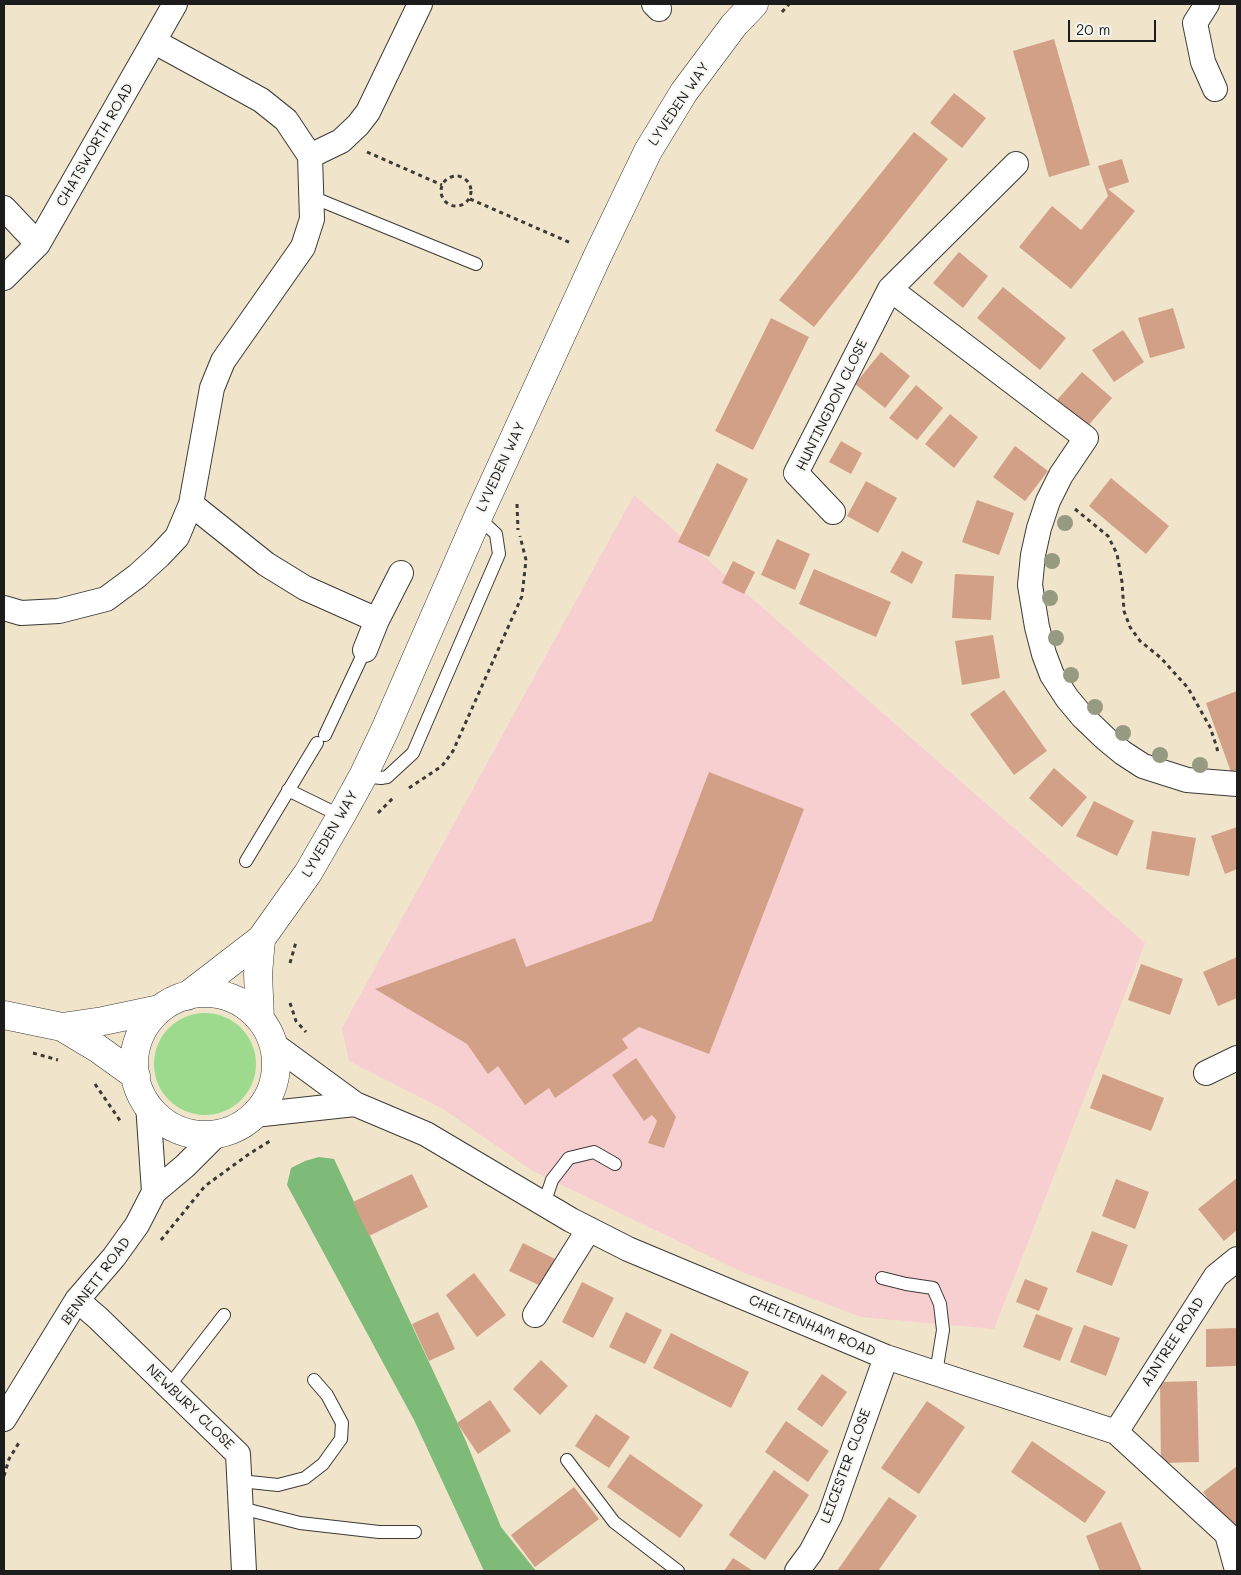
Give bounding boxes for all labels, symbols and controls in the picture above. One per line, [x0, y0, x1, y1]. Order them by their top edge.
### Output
scale bar [1071, 10, 1158, 42]
text: 20 m [1076, 19, 1110, 39]
street label: LYVEDEN WAY [645, 59, 713, 149]
street label: CHATSWORTH ROAD [53, 80, 137, 210]
street label: HUNTINGDON CLOSE [793, 337, 871, 473]
street label: LYVEDEN WAY [473, 419, 529, 515]
street label: LYVEDEN WAY [298, 788, 362, 880]
street label: BENNETT ROAD [58, 1234, 134, 1328]
street label: CHELTENHAM ROAD [746, 1292, 878, 1360]
street label: AINTREE ROAD [1138, 1294, 1208, 1390]
street label: NEWBURY CLOSE [143, 1361, 237, 1453]
street label: LEICESTER CLOSE [817, 1406, 875, 1526]

